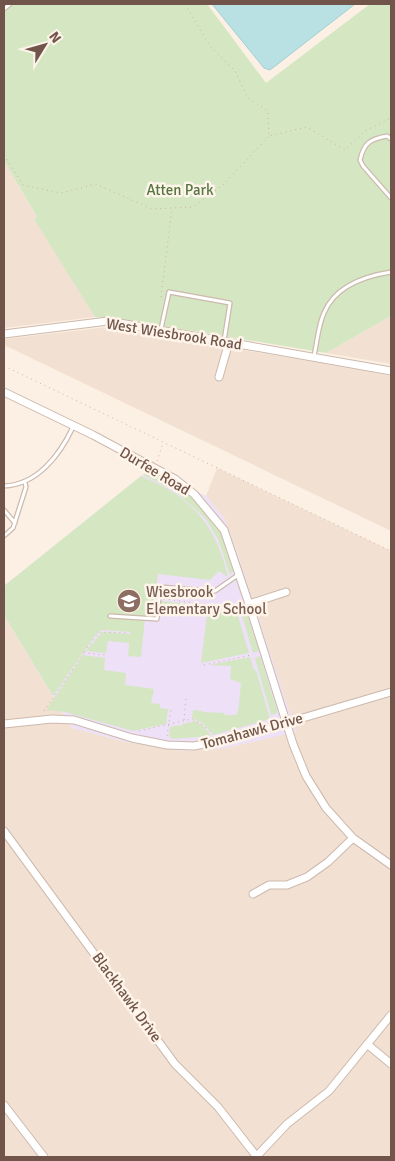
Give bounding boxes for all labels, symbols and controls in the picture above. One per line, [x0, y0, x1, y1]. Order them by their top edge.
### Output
north arrow [20, 20, 70, 70]
text: N [45, 28, 65, 46]
park label: Atten Park [146, 181, 214, 199]
street label: West Wiesbrook Road [105, 314, 243, 354]
street label: Durfee Road [116, 443, 194, 499]
place label: Wiesbrook Elementary School [146, 583, 267, 618]
school or university icon: Wiesbrook Elementary School [116, 588, 142, 614]
street label: Tomahawk Drive [199, 709, 305, 753]
street label: Blackhawk Drive [88, 949, 166, 1045]

